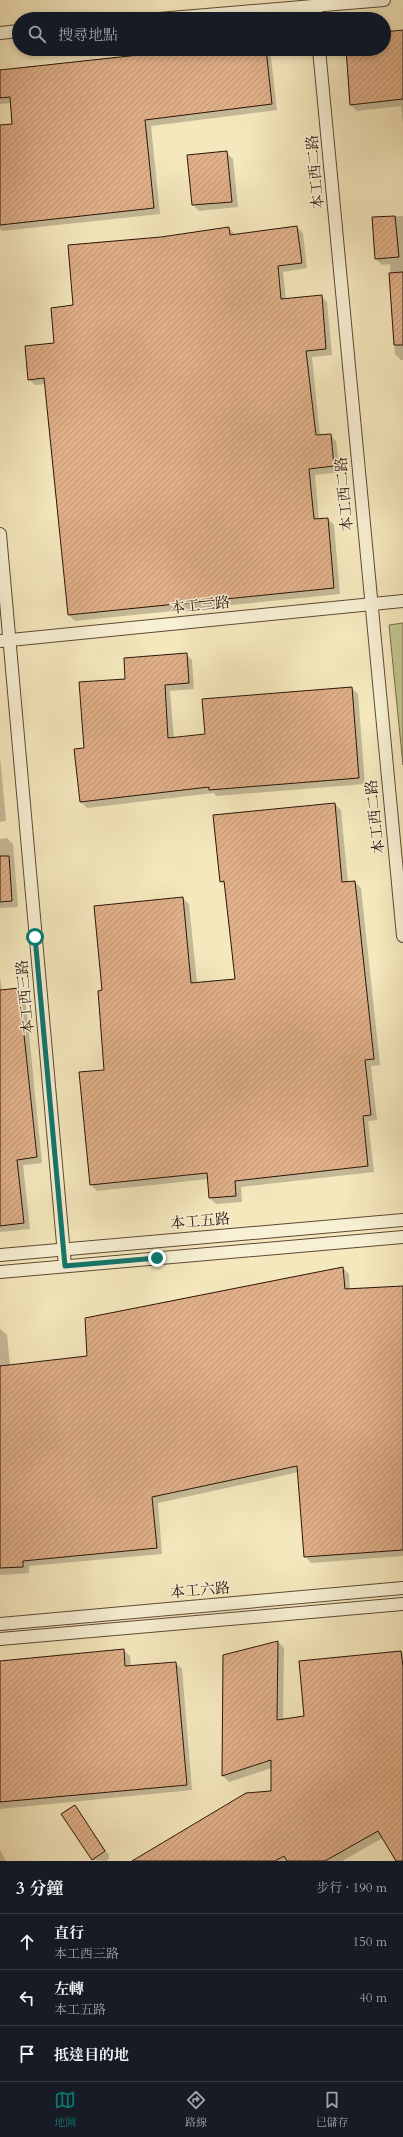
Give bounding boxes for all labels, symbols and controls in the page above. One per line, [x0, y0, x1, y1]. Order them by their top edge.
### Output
search box [12, 12, 391, 56]
icon: search [26, 23, 48, 45]
text: 搜尋地點 [58, 25, 118, 45]
street label: 本工西二路 [302, 134, 328, 210]
street label: 本工西二路 [331, 456, 357, 532]
street label: 本工三路 [169, 592, 231, 618]
street label: 本工西二路 [361, 779, 389, 855]
route start [26, 928, 44, 946]
street label: 本工西三路 [12, 959, 38, 1035]
street label: 本工五路 [169, 1208, 231, 1234]
route end [148, 1249, 166, 1267]
street label: 本工六路 [169, 1577, 231, 1603]
text: 3 分鐘 [16, 1877, 63, 1900]
text: 步行 · 190 m [316, 1879, 387, 1897]
text: 直行 [54, 1923, 84, 1943]
icon: ahead [16, 1931, 38, 1953]
text: 150 m [353, 1933, 387, 1951]
text: 本工西三路 [54, 1945, 119, 1963]
text: 左轉 [54, 1979, 84, 1999]
icon: left [16, 1987, 38, 2009]
text: 40 m [359, 1989, 387, 2007]
text: 本工五路 [54, 2001, 106, 2019]
icon: arrive [16, 2043, 38, 2065]
text: 抵達目的地 [54, 2045, 129, 2065]
tab: 地圖 [54, 2089, 76, 2130]
tab: 路線 [185, 2089, 207, 2130]
tab: 已儲存 [316, 2089, 349, 2130]

